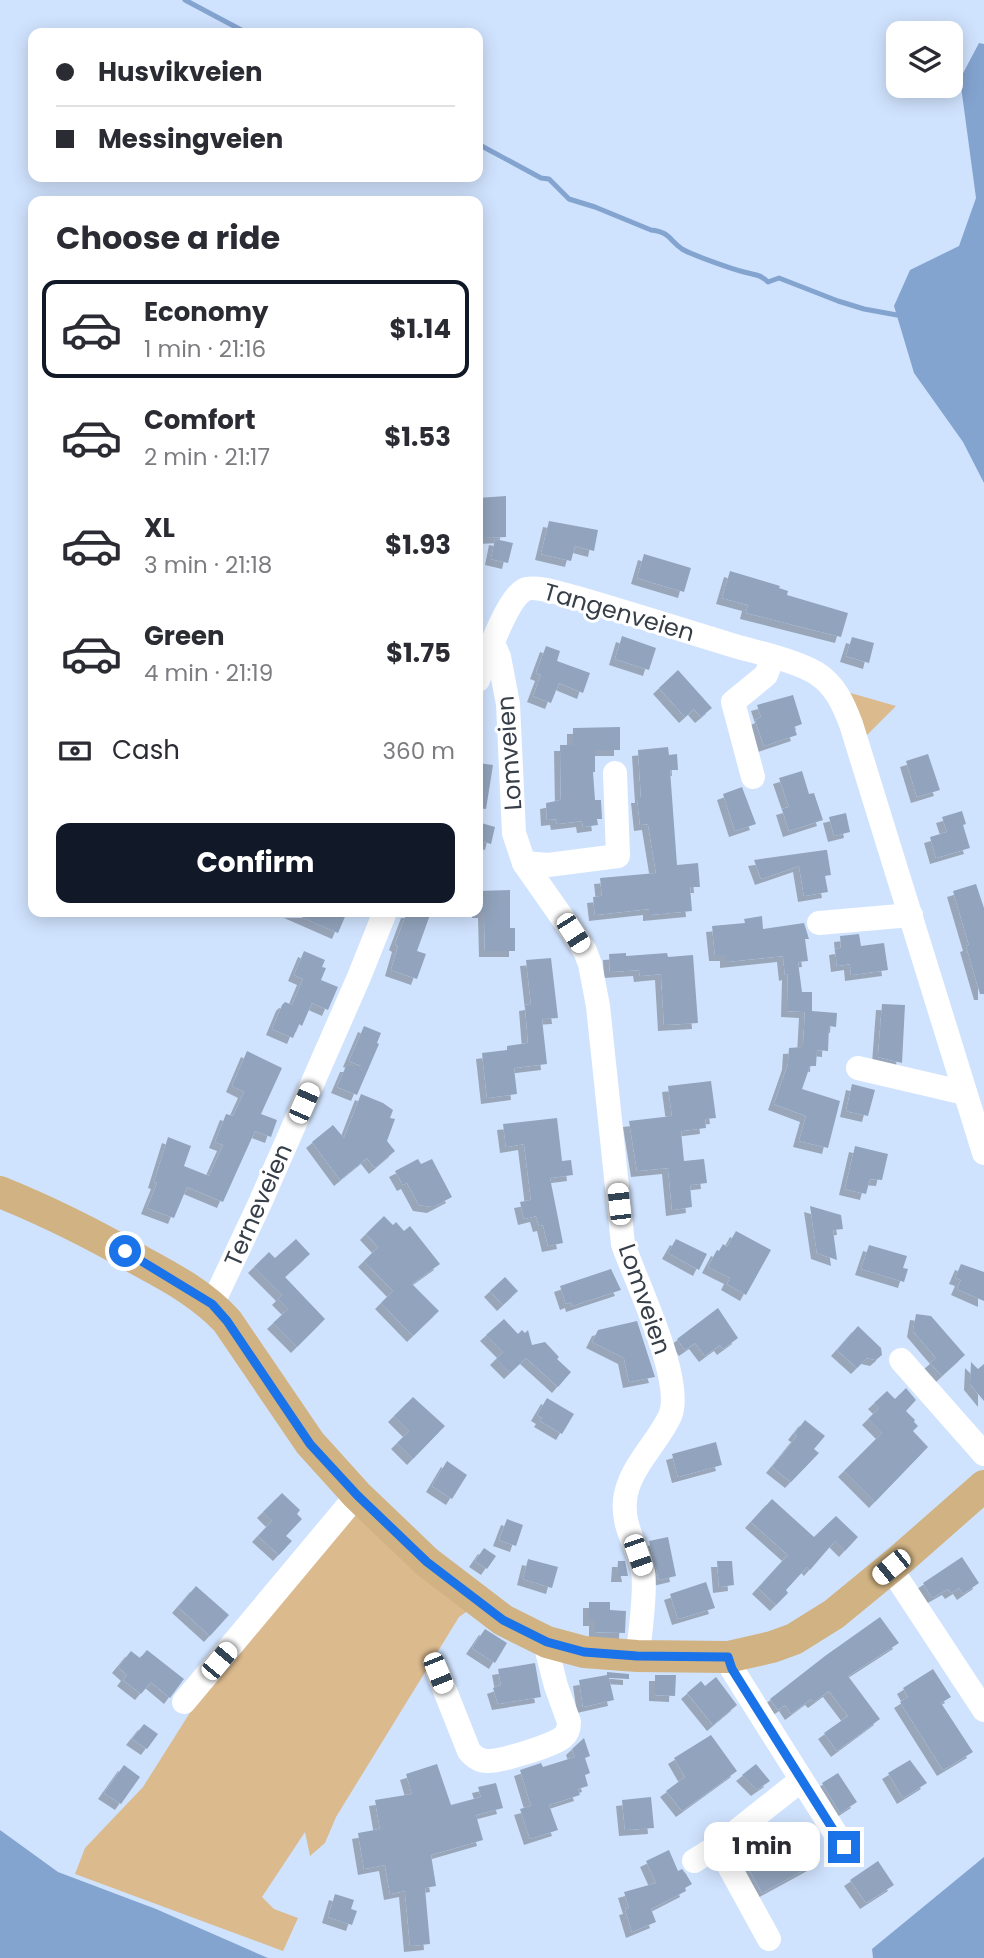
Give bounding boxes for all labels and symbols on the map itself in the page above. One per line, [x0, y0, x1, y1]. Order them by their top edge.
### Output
street label: Tangenveien [540, 575, 698, 649]
street label: Lomveien [489, 695, 529, 811]
car [553, 910, 594, 956]
car [286, 1080, 323, 1126]
street label: Terneveien [216, 1138, 300, 1272]
car [607, 1182, 632, 1226]
route start [109, 1235, 141, 1267]
street label: Lomveien [611, 1239, 679, 1359]
car [622, 1532, 655, 1578]
car [869, 1546, 914, 1588]
car [198, 1638, 241, 1684]
car [421, 1650, 456, 1696]
callout: 1 min [704, 1822, 820, 1871]
route end [828, 1831, 860, 1863]

